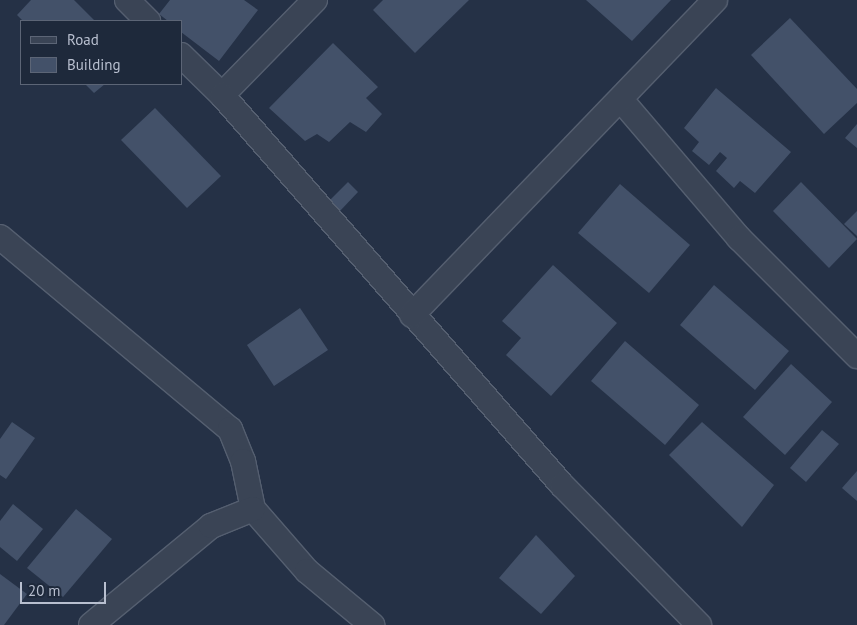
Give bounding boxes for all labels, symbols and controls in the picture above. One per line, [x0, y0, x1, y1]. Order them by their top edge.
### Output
legend [20, 20, 182, 85]
text: Road [67, 30, 99, 49]
text: Building [67, 55, 121, 74]
scale bar [22, 572, 109, 604]
text: 20 m [28, 581, 61, 600]

